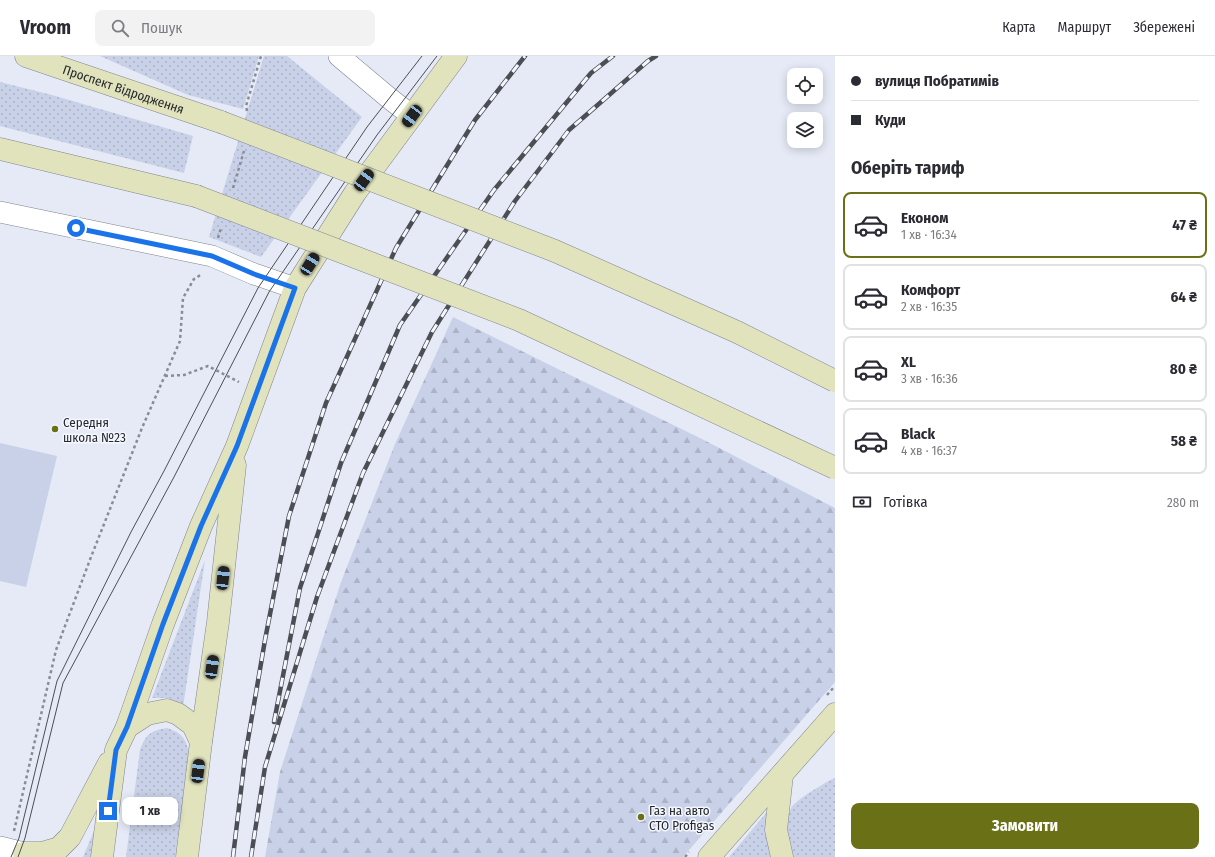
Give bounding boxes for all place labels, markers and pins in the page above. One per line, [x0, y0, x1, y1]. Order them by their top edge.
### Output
place label: Середня школа №23 [63, 415, 126, 445]
marker: Середня школа №23 [50, 424, 60, 434]
place label: Газ на авто СТО Profigas [649, 803, 715, 833]
marker: Газ на авто СТО Profigas [636, 812, 646, 822]

